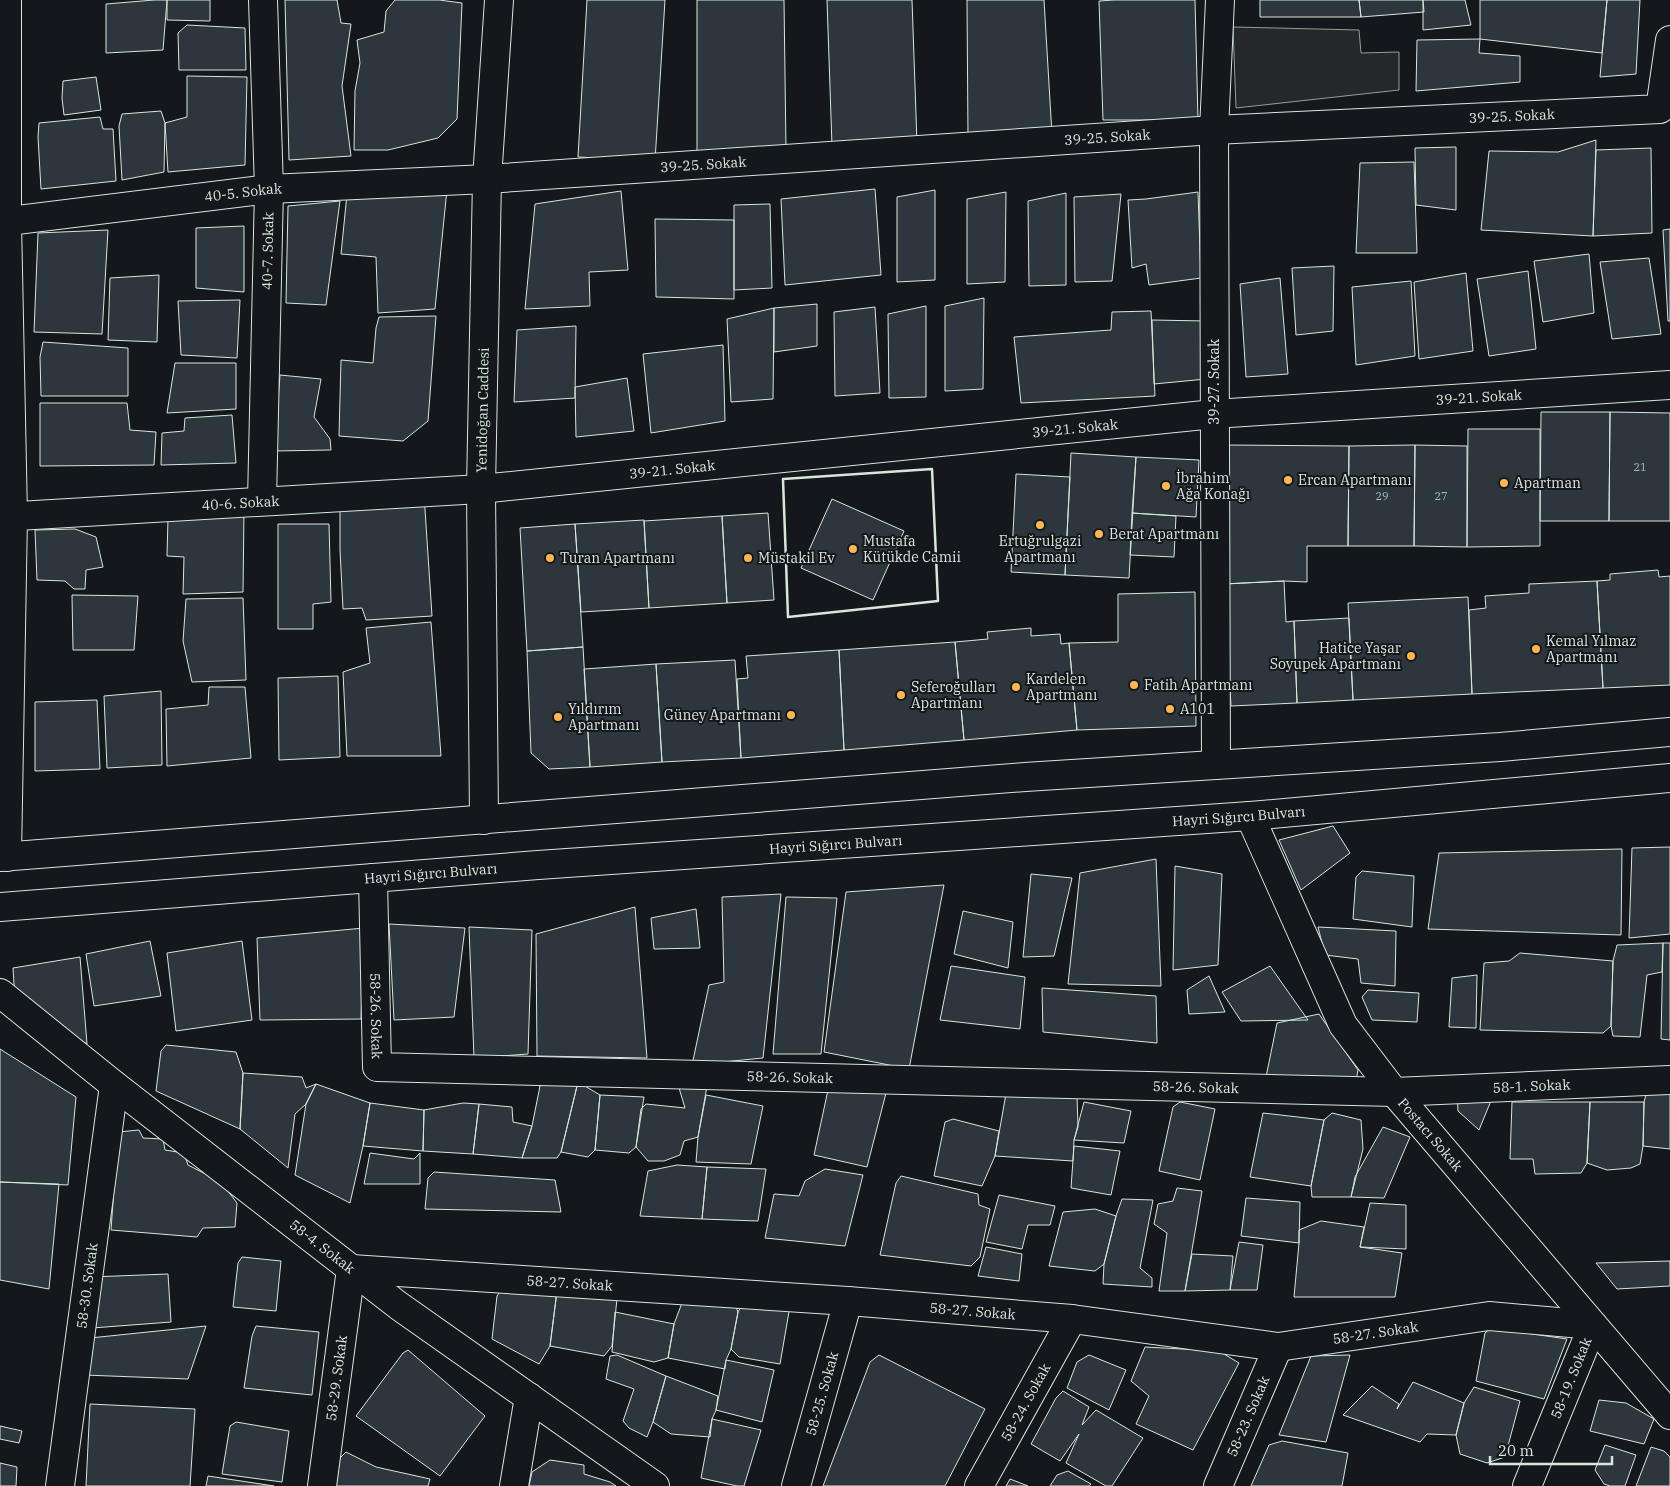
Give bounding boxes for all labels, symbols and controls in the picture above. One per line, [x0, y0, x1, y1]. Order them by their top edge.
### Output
street label: 39-25. Sokak [1468, 105, 1556, 127]
street label: 39-25. Sokak [1064, 125, 1152, 149]
street label: 39-25. Sokak [660, 152, 748, 176]
street label: 40-5. Sokak [203, 179, 283, 206]
street label: 40-7. Sokak [258, 211, 277, 290]
street label: 39-27. Sokak [1205, 338, 1223, 425]
street label: Yenidoğan Caddesi [472, 347, 493, 473]
street label: 39-21. Sokak [1435, 385, 1523, 409]
street label: 39-21. Sokak [1031, 415, 1120, 442]
street label: 39-21. Sokak [628, 456, 717, 483]
house number: 21 [1633, 460, 1647, 474]
place label: İbrahim Ağa Konağı [1176, 469, 1250, 503]
place label: Ercan Apartmanı [1298, 471, 1412, 489]
marker: Ercan Apartmanı [1282, 474, 1294, 486]
place label: Apartman [1514, 474, 1581, 492]
marker: Apartman [1498, 477, 1510, 489]
marker: İbrahim Ağa Konağı [1160, 480, 1172, 492]
house number: 29 [1375, 489, 1389, 503]
house number: 27 [1434, 489, 1448, 503]
street label: 40-6. Sokak [201, 492, 281, 514]
marker: Ertuğrulgazi Apartmanı [1034, 519, 1046, 531]
place label: Berat Apartmanı [1109, 525, 1219, 543]
marker: Berat Apartmanı [1093, 528, 1105, 540]
place label: Mustafa Kütükde Camii [863, 532, 961, 566]
place label: Ertuğrulgazi Apartmanı [999, 532, 1081, 566]
marker: Mustafa Kütükde Camii [847, 543, 859, 555]
place label: Turan Apartmanı [560, 549, 675, 567]
place label: Müstakil Ev [758, 549, 835, 567]
marker: Turan Apartmanı [544, 552, 556, 564]
marker: Müstakil Ev [742, 552, 754, 564]
place label: Kemal Yılmaz Apartmanı [1546, 632, 1636, 666]
place label: Hatice Yaşar Soyupek Apartmanı [1270, 639, 1402, 673]
marker: Kemal Yılmaz Apartmanı [1530, 643, 1542, 655]
marker: Hatice Yaşar Soyupek Apartmanı [1405, 650, 1417, 662]
place label: Kardelen Apartmanı [1026, 670, 1097, 704]
place label: Fatih Apartmanı [1144, 676, 1253, 694]
place label: Seferoğulları Apartmanı [911, 678, 996, 712]
marker: Fatih Apartmanı [1128, 679, 1140, 691]
marker: Kardelen Apartmanı [1010, 681, 1022, 693]
marker: Seferoğulları Apartmanı [895, 689, 907, 701]
place label: Yıldırım Apartmanı [568, 700, 639, 734]
place label: A101 [1180, 700, 1215, 718]
marker: A101 [1164, 703, 1176, 715]
place label: Güney Apartmanı [664, 706, 781, 724]
marker: Güney Apartmanı [785, 709, 797, 721]
marker: Yıldırım Apartmanı [552, 711, 564, 723]
street label: Hayri Sığırcı Bulvarı [1172, 802, 1306, 830]
street label: Hayri Sığırcı Bulvarı [768, 831, 903, 858]
street label: Hayri Sığırcı Bulvarı [363, 859, 498, 888]
street label: 58-26. Sokak [366, 973, 386, 1060]
street label: 58-26. Sokak [746, 1067, 834, 1087]
street label: 58-1. Sokak [1492, 1075, 1572, 1097]
street label: 58-26. Sokak [1152, 1077, 1240, 1097]
street label: Postacı Sokak [1394, 1094, 1467, 1176]
street label: 58-4. Sokak [286, 1215, 359, 1278]
street label: 58-30. Sokak [72, 1241, 102, 1330]
street label: 58-27. Sokak [526, 1271, 614, 1295]
street label: 58-27. Sokak [929, 1299, 1017, 1324]
street label: 58-27. Sokak [1331, 1317, 1420, 1348]
street label: 58-29. Sokak [322, 1333, 351, 1422]
street label: 58-19. Sokak [1547, 1334, 1596, 1421]
street label: 58-25. Sokak [802, 1349, 843, 1438]
street label: 58-24. Sokak [997, 1359, 1055, 1444]
street label: 58-23. Sokak [1223, 1372, 1274, 1459]
scale bar [1490, 1434, 1612, 1466]
text: 20 m [1498, 1441, 1534, 1460]

